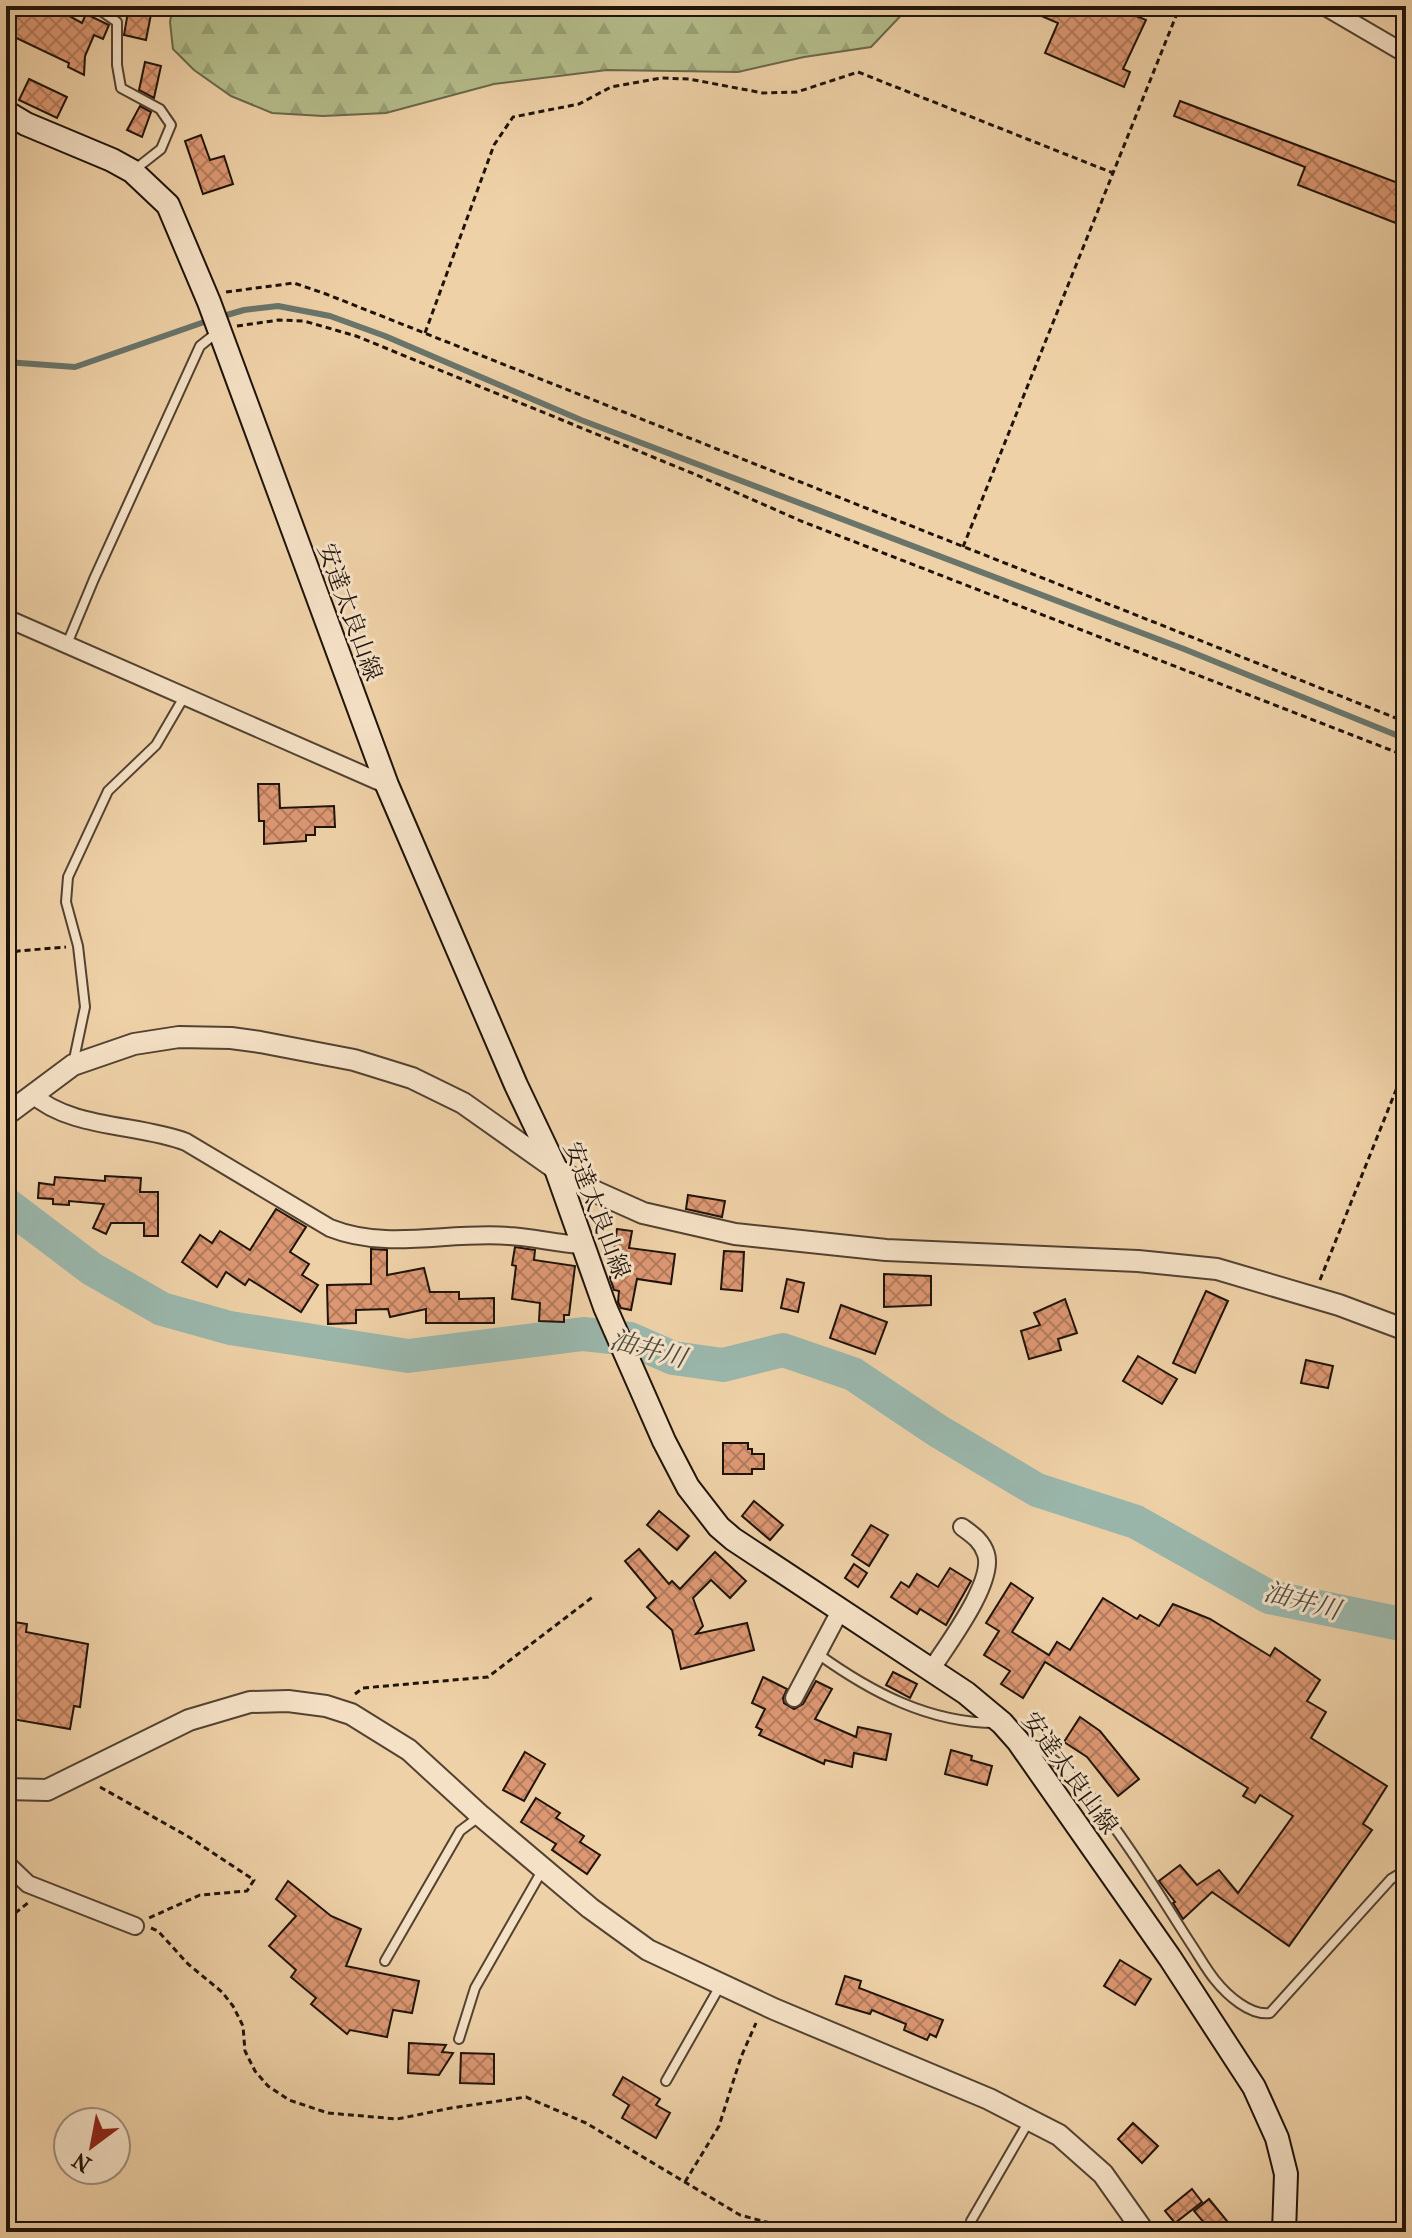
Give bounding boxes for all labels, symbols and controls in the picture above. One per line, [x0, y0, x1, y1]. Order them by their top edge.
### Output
street label: 安達太良山線 [312, 540, 388, 684]
street label: 安達太良山線 [558, 1138, 636, 1282]
water label: 油井川 [606, 1324, 693, 1375]
water label: 油井川 [1260, 1576, 1347, 1627]
street label: 安達太良山線 [1016, 1707, 1124, 1839]
north arrow [52, 2106, 132, 2186]
text: N [68, 2147, 96, 2178]

